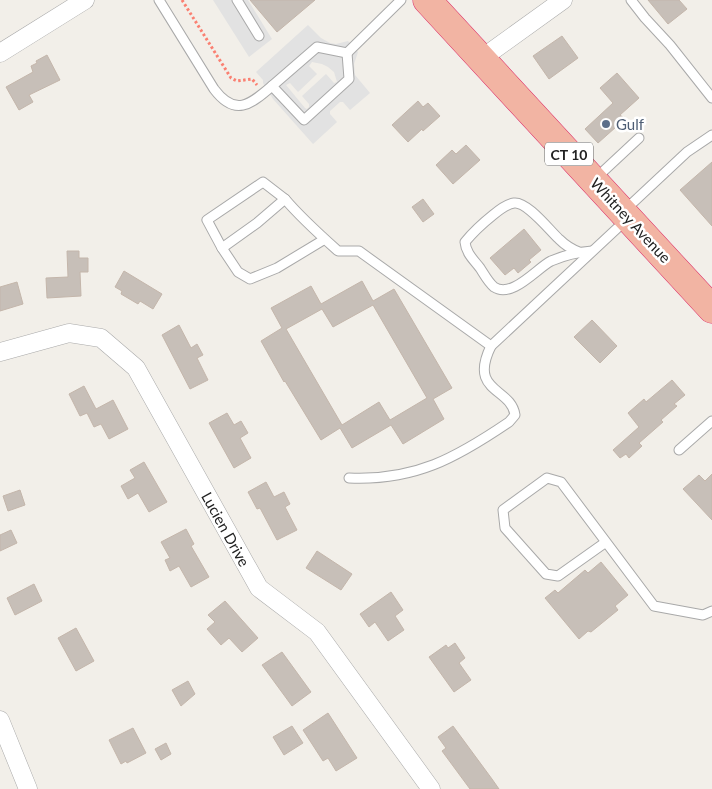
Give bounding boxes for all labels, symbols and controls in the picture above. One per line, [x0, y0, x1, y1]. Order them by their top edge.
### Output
place label: Gulf [616, 115, 645, 133]
marker: Gulf [600, 118, 612, 130]
road number: CT 10 [545, 142, 593, 166]
street label: Whitney Avenue [587, 174, 675, 266]
street label: Lucien Drive [198, 489, 254, 569]

